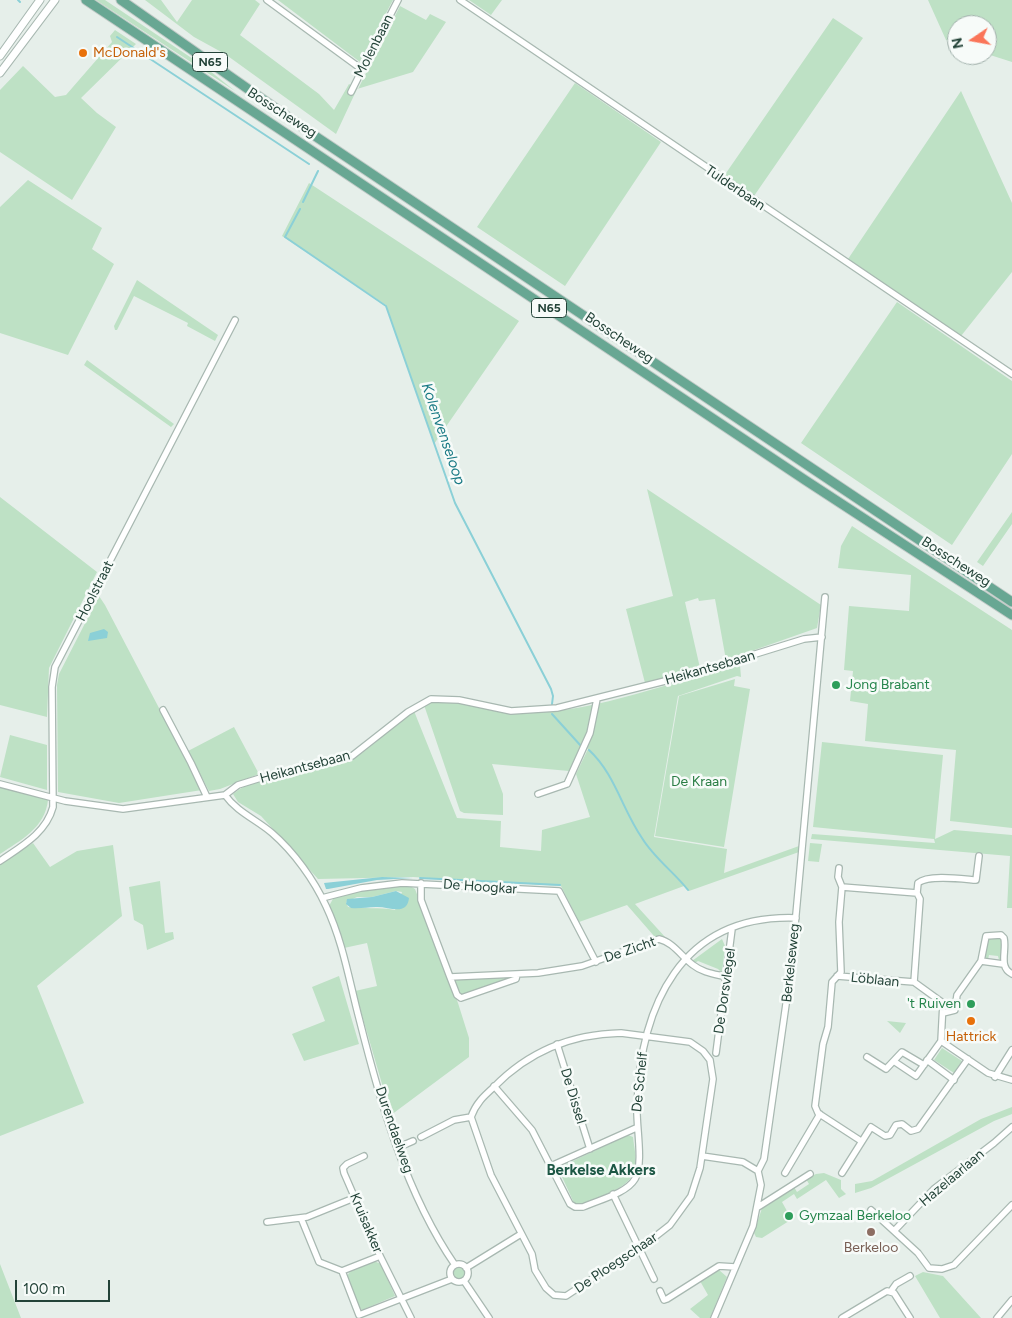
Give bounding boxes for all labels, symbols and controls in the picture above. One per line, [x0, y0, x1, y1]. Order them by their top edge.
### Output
street label: Molenbaan [351, 12, 397, 80]
north arrow [947, 15, 997, 65]
text: N [948, 36, 967, 50]
place label: McDonald's [93, 45, 166, 61]
marker: McDonald's [77, 47, 89, 59]
road number: N65 [192, 52, 228, 72]
street label: Bosscheweg [244, 84, 320, 142]
street label: Tulderbaan [702, 162, 768, 214]
road number: N65 [532, 298, 566, 318]
street label: Bosscheweg [581, 309, 657, 367]
water label: Kolenvenseloop [417, 381, 469, 487]
street label: Bosscheweg [918, 533, 994, 591]
street label: Hoolstraat [73, 558, 117, 624]
street label: Heikantsebaan [663, 647, 757, 689]
place label: Jong Brabant [846, 677, 930, 693]
marker: Jong Brabant [830, 679, 842, 691]
street label: Heikantsebaan [258, 747, 352, 787]
park label: De Kraan [671, 774, 727, 790]
street label: De Hoogkar [442, 876, 518, 898]
street label: Berkelseweg [779, 923, 803, 1003]
street label: De Zicht [602, 933, 658, 967]
street label: De Dorsvlegel [711, 947, 739, 1035]
street label: Löblaan [850, 969, 900, 991]
place label: 't Ruiven [907, 996, 961, 1012]
marker: 't Ruiven [965, 998, 977, 1010]
marker: Hattrick [965, 1015, 977, 1027]
place label: Hattrick [946, 1029, 996, 1045]
street label: De Schelf [628, 1051, 652, 1113]
street label: De Dissel [557, 1066, 589, 1126]
street label: Durendaelweg [371, 1085, 417, 1175]
street label: Hazelaarlaan [916, 1146, 988, 1210]
district label: Berkelse Akkers [546, 1162, 656, 1180]
street label: Kruisakker [346, 1190, 386, 1256]
place label: Gymzaal Berkeloo [799, 1208, 911, 1224]
marker: Gymzaal Berkeloo [783, 1210, 795, 1222]
marker: Berkeloo [865, 1226, 877, 1238]
street label: De Ploegschaar [571, 1229, 661, 1297]
place label: Berkeloo [844, 1240, 898, 1256]
scale bar [18, 1270, 112, 1302]
text: 100 m [23, 1280, 65, 1298]

